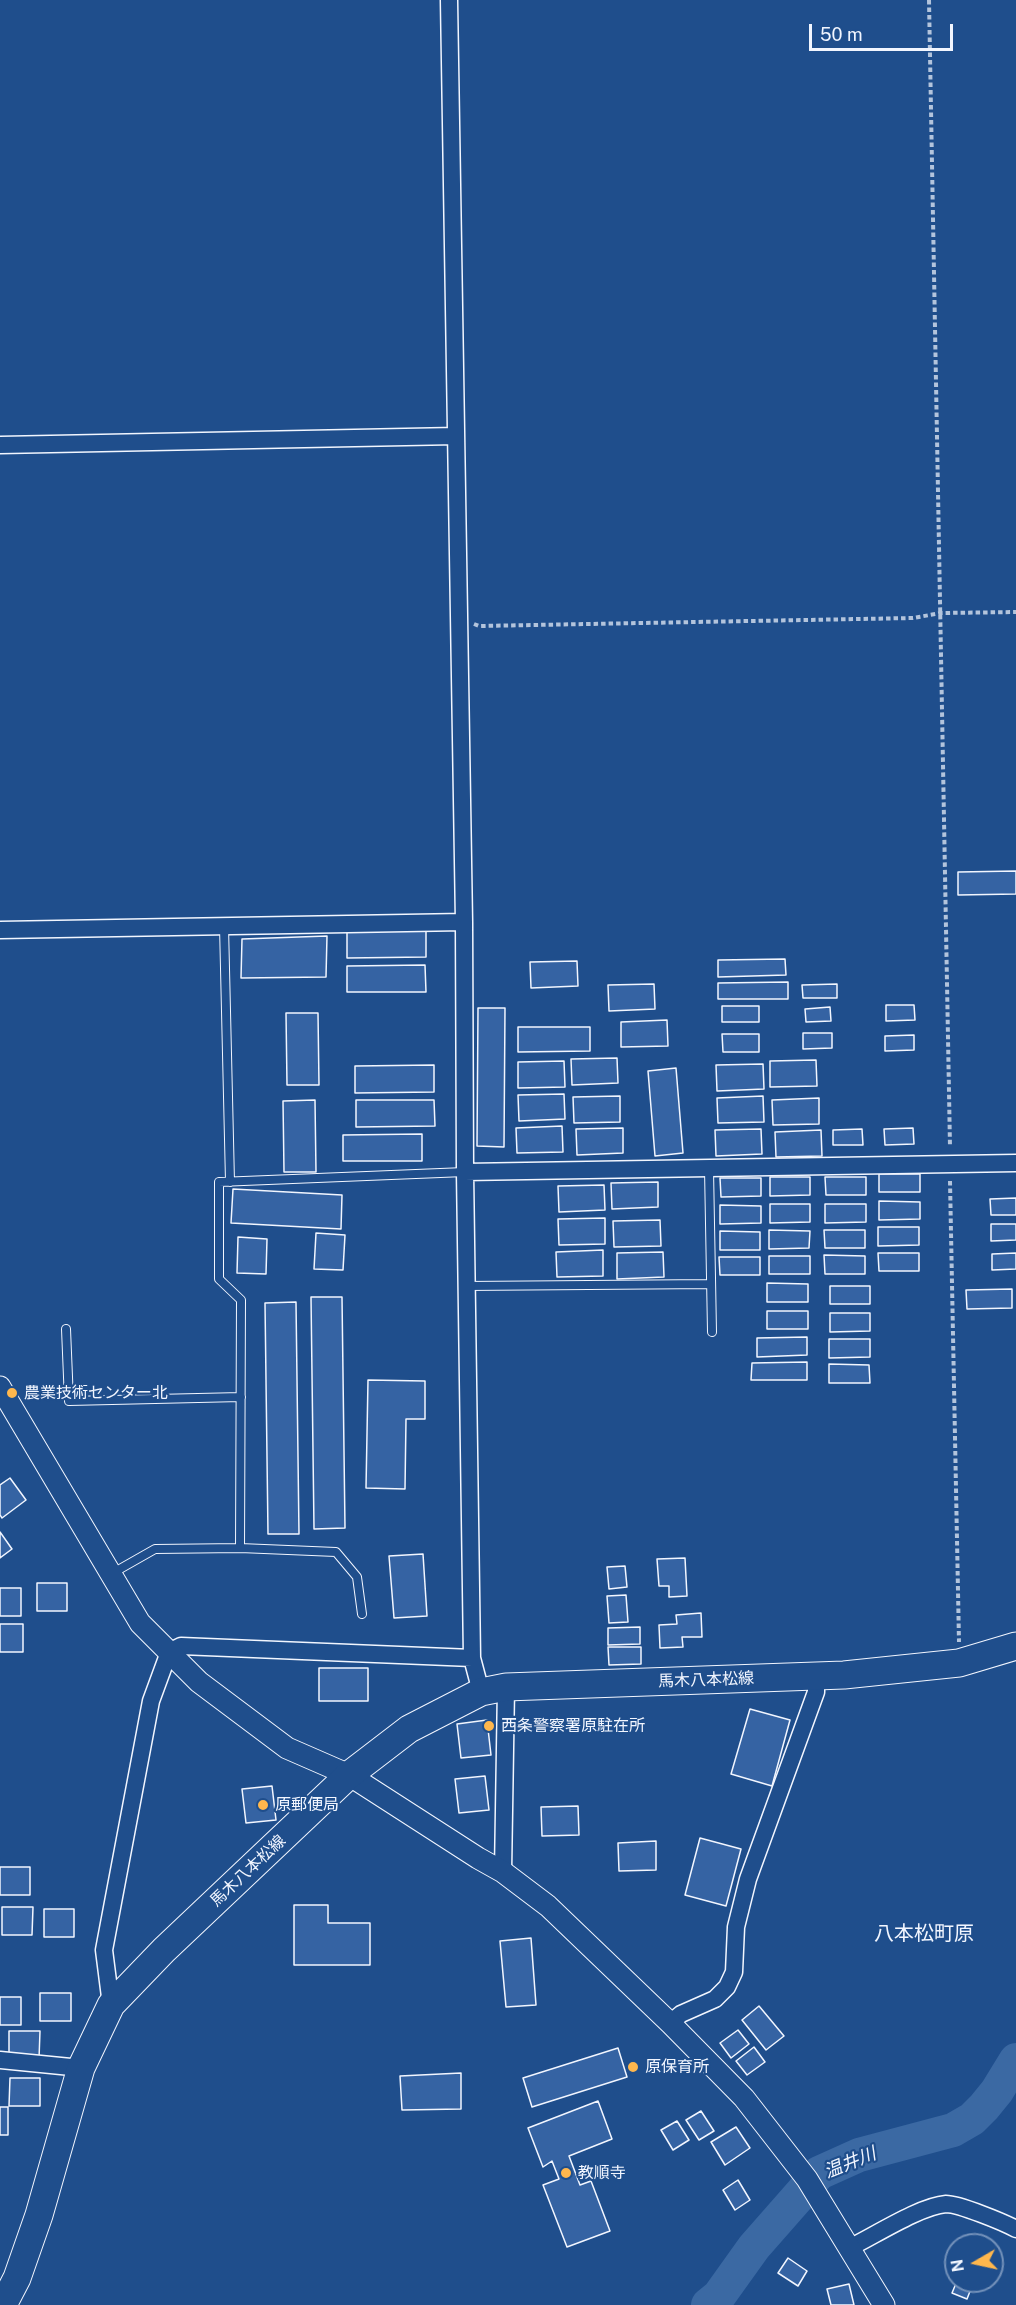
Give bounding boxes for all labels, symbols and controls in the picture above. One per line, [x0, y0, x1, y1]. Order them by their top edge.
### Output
scale bar [812, 12, 956, 50]
text: 50 m [820, 24, 863, 45]
place label: 農業技術センター北 [24, 1383, 168, 1403]
marker: 農業技術センター北 [5, 1386, 19, 1400]
street label: 馬木八本松線 [658, 1669, 754, 1691]
place label: 西条警察署原駐在所 [501, 1716, 645, 1736]
marker: 西条警察署原駐在所 [482, 1719, 496, 1733]
place label: 原郵便局 [275, 1795, 339, 1815]
marker: 原郵便局 [256, 1798, 270, 1812]
street label: 馬木八本松線 [206, 1831, 290, 1911]
district label: 八本松町原 [874, 1922, 974, 1946]
place label: 原保育所 [645, 2057, 709, 2077]
marker: 原保育所 [626, 2060, 640, 2074]
water label: 温井川 [821, 2143, 879, 2183]
place label: 教順寺 [578, 2163, 626, 2183]
marker: 教順寺 [559, 2166, 573, 2180]
north arrow [944, 2233, 1004, 2293]
text: N [947, 2258, 968, 2273]

